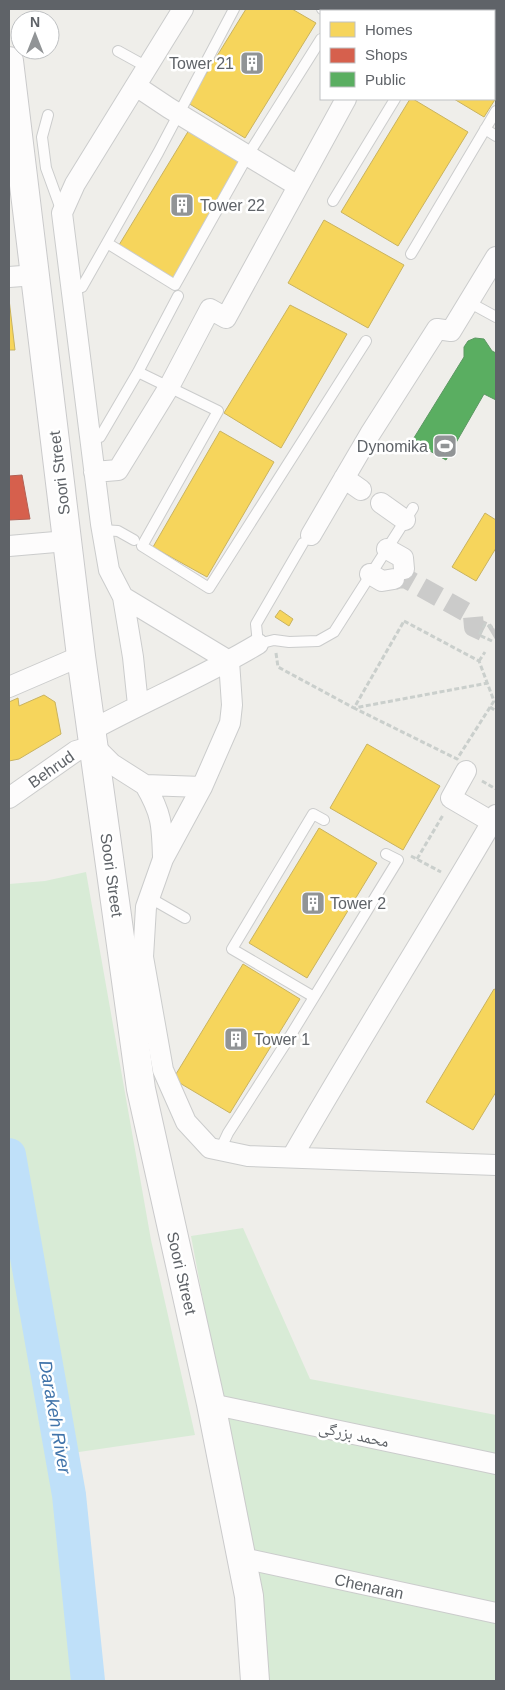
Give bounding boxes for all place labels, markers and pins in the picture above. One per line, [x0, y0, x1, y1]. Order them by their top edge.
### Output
building icon: Tower 21 [239, 50, 265, 76]
place label: Tower 21 [169, 55, 234, 72]
building icon: Tower 22 [169, 192, 195, 218]
place label: Tower 22 [200, 197, 265, 214]
sports icon: Dynomika [432, 433, 458, 459]
place label: Dynomika [357, 438, 428, 455]
building icon: Tower 2 [300, 890, 326, 916]
place label: Tower 2 [330, 895, 386, 912]
building icon: Tower 1 [223, 1026, 249, 1052]
place label: Tower 1 [254, 1031, 310, 1048]

